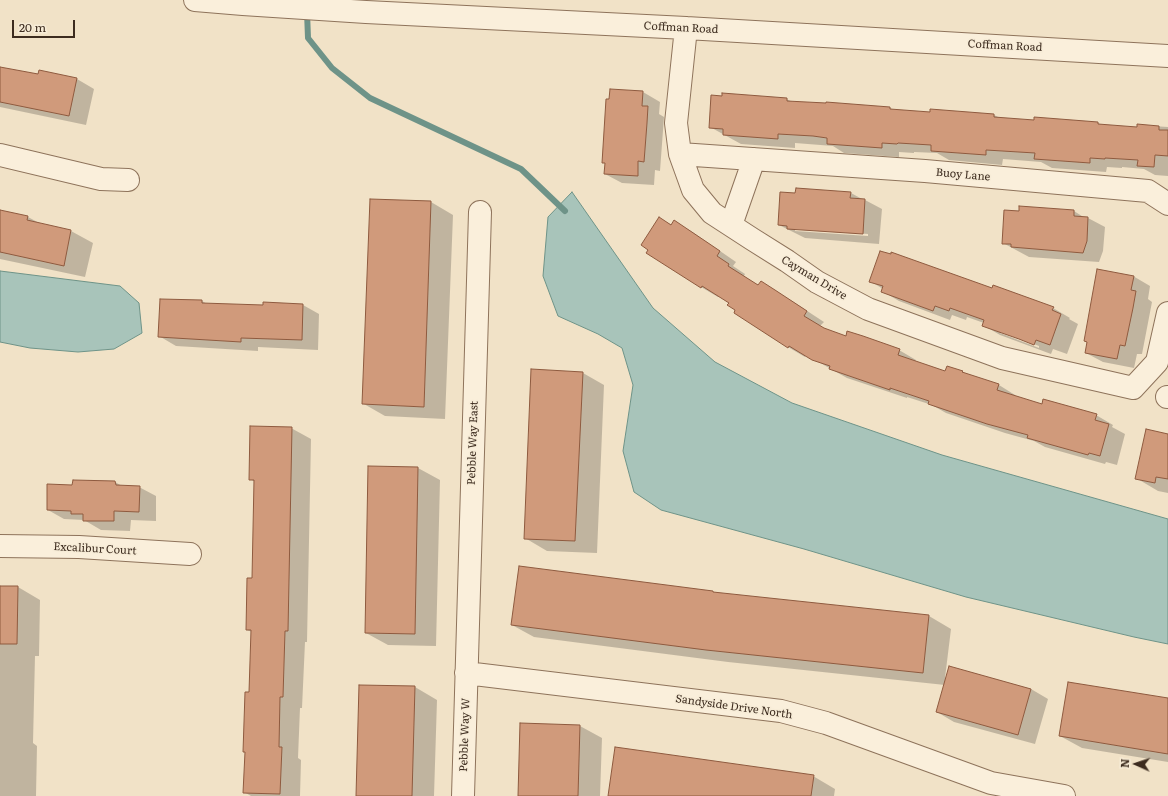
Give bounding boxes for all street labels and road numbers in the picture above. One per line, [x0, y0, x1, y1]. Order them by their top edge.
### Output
street label: Coffman Road [643, 19, 719, 37]
street label: Coffman Road [967, 37, 1043, 55]
street label: Buoy Lane [935, 166, 991, 184]
street label: Cayman Drive [779, 253, 849, 303]
street label: Pebble Way East [465, 401, 481, 485]
street label: Excalibur Court [53, 540, 137, 558]
street label: Sandyside Drive North [675, 692, 793, 722]
street label: Pebble Way W [457, 698, 473, 772]

